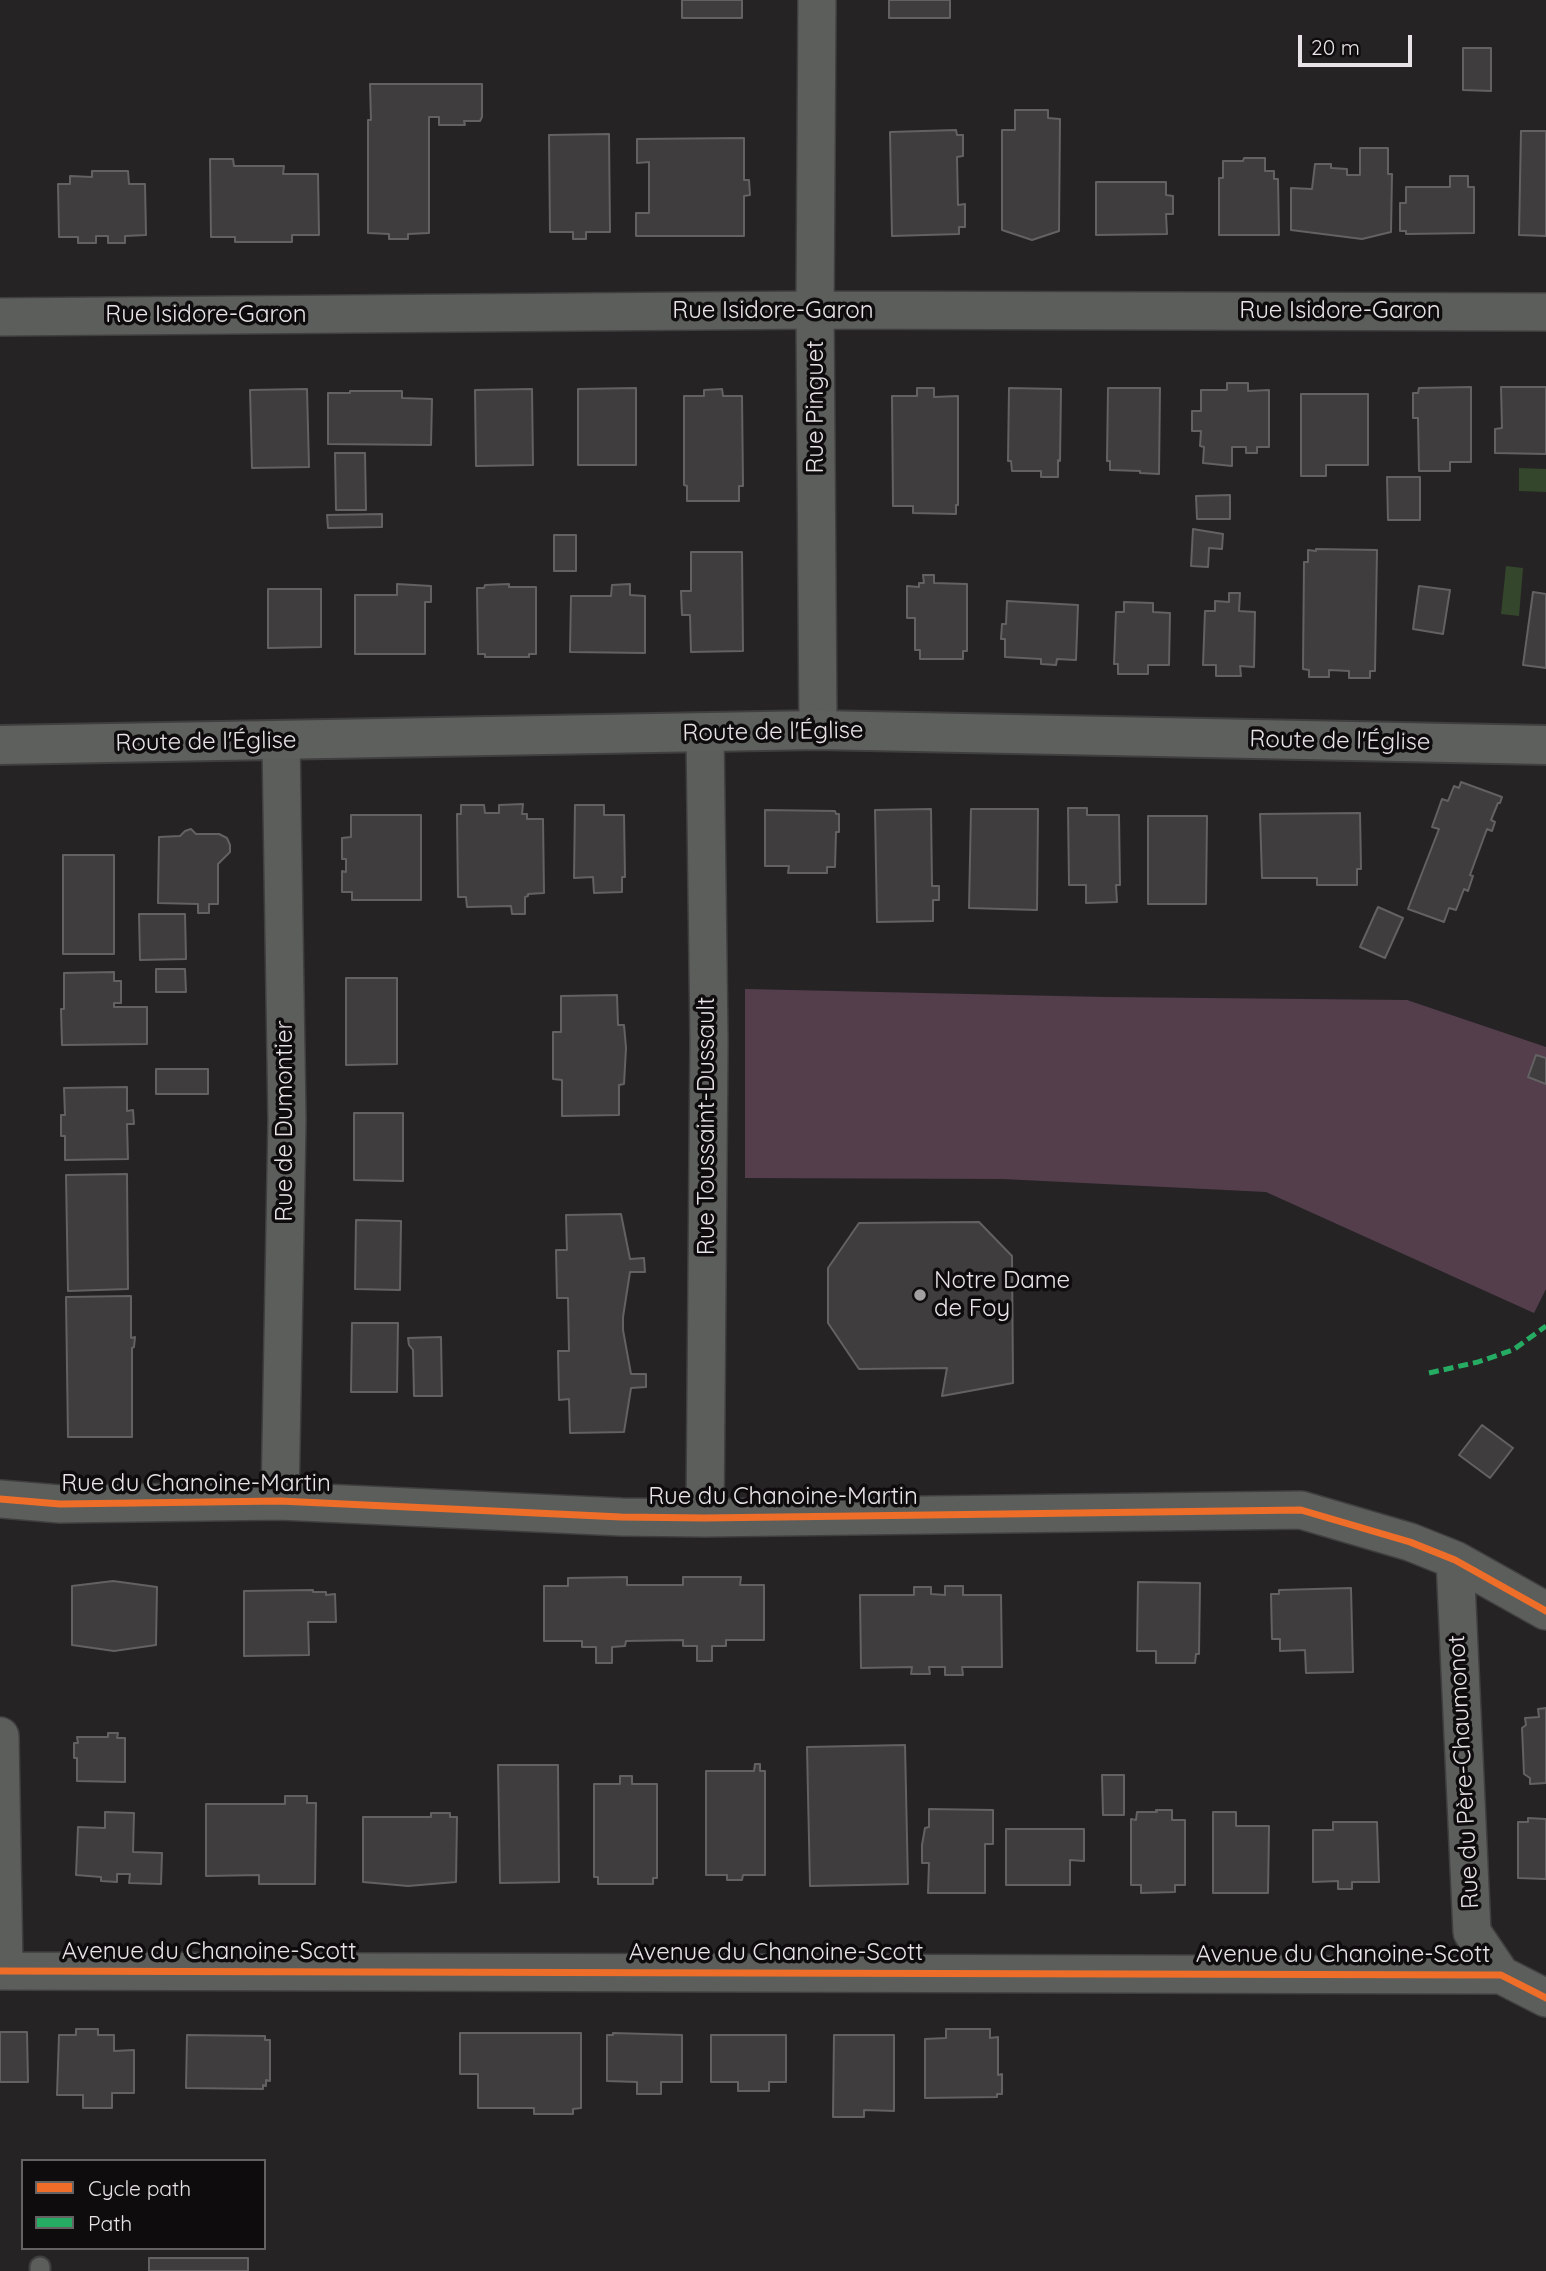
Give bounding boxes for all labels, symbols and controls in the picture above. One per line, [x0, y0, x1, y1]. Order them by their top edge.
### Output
scale bar [1301, 21, 1415, 65]
text: 20 m [1311, 34, 1360, 60]
street label: Rue Isidore-Garon [672, 297, 874, 325]
street label: Rue Isidore-Garon [1239, 297, 1441, 325]
street label: Rue Isidore-Garon [105, 301, 307, 329]
street label: Rue Pinguet [802, 340, 830, 474]
street label: Route de l'Église [682, 716, 864, 748]
street label: Route de l'Église [1249, 725, 1431, 757]
street label: Route de l'Église [115, 726, 297, 758]
street label: Rue Toussaint-Dussault [693, 997, 721, 1255]
street label: Rue de Dumontier [271, 1020, 299, 1222]
place label: Notre Dame de Foy [934, 1267, 1070, 1323]
marker: Notre Dame de Foy [912, 1287, 928, 1303]
street label: Rue du Chanoine-Martin [61, 1470, 331, 1498]
street label: Rue du Chanoine-Martin [648, 1483, 918, 1511]
street label: Rue du Père-Chaumonot [1442, 1634, 1486, 1910]
street label: Avenue du Chanoine-Scott [62, 1938, 356, 1966]
street label: Avenue du Chanoine-Scott [629, 1939, 923, 1967]
street label: Avenue du Chanoine-Scott [1196, 1941, 1490, 1969]
legend [21, 2159, 266, 2250]
text: Cycle path [88, 2175, 191, 2201]
text: Path [88, 2210, 132, 2236]

